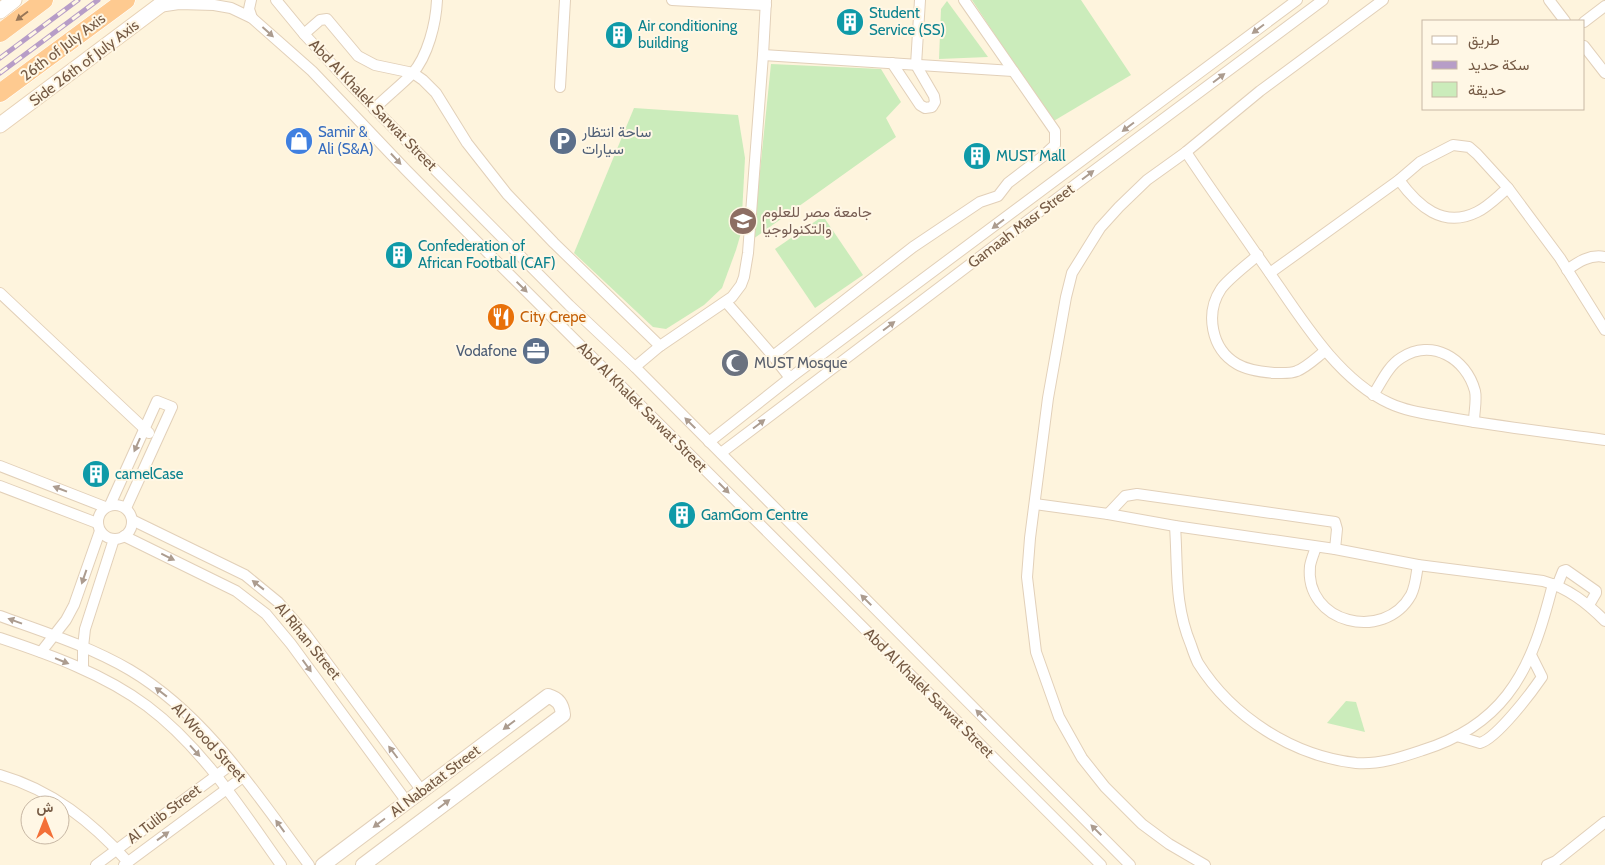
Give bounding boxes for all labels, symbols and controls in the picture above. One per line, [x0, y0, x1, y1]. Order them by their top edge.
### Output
place label: Student Service (SS) [869, 4, 945, 39]
building icon: Student Service (SS) [835, 7, 865, 37]
street label: 26th of July Axis [17, 9, 109, 85]
one-way arrow [16, 11, 29, 22]
street label: Side 26th of July Axis [26, 16, 142, 110]
place label: Air conditioning building [638, 17, 738, 52]
building icon: Air conditioning building [604, 20, 634, 50]
legend [1422, 20, 1585, 110]
one-way arrow [1252, 24, 1265, 35]
one-way arrow [262, 26, 274, 38]
text: طريق [1468, 31, 1500, 50]
street label: Abd Al Khalek Sarwat Street [305, 35, 441, 175]
text: سكة حديد [1468, 56, 1529, 74]
one-way arrow [1212, 73, 1226, 83]
text: حديقة [1468, 81, 1506, 99]
one-way arrow [1121, 122, 1135, 132]
place label: Samir & Ali (S&A) [318, 123, 374, 158]
place label: ساحة انتظار سيارات [581, 123, 651, 158]
shop icon: Samir & Ali (S&A) [284, 126, 314, 156]
parking icon: ساحة انتظار سيارات [548, 126, 578, 156]
building icon: MUST Mall [962, 141, 992, 171]
place label: MUST Mall [996, 147, 1066, 165]
one-way arrow [390, 153, 402, 165]
one-way arrow [1081, 170, 1095, 180]
street label: Gamaah Masr Street [964, 180, 1078, 272]
place label: جامعة مصر للعلوم والتكنولوجيا [762, 203, 872, 238]
school or university icon: جامعة مصر للعلوم والتكنولوجيا [728, 206, 758, 236]
one-way arrow [991, 219, 1005, 229]
place label: Confederation of African Football (CAF) [418, 237, 556, 272]
building icon: Confederation of African Football (CAF) [384, 240, 414, 270]
one-way arrow [516, 281, 528, 293]
restaurant icon: City Crepe [486, 302, 516, 332]
place label: City Crepe [520, 308, 587, 326]
one-way arrow [882, 321, 896, 331]
office icon: Vodafone [521, 336, 551, 366]
street label: Abd Al Khalek Sarwat Street [573, 338, 711, 476]
place label: Vodafone [456, 342, 517, 360]
mosque icon: MUST Mosque [720, 348, 750, 378]
place label: MUST Mosque [754, 354, 848, 372]
one-way arrow [684, 417, 696, 429]
one-way arrow [752, 419, 766, 429]
one-way arrow [133, 438, 141, 452]
building icon: camelCase [81, 459, 111, 489]
place label: camelCase [115, 465, 184, 483]
one-way arrow [718, 482, 730, 494]
one-way arrow [52, 485, 67, 493]
building icon: GamGom Centre [667, 500, 697, 530]
place label: GamGom Centre [701, 506, 809, 524]
one-way arrow [161, 554, 175, 562]
one-way arrow [80, 570, 88, 585]
one-way arrow [252, 580, 265, 591]
one-way arrow [860, 594, 872, 606]
street label: Al Rihan Street [271, 599, 345, 683]
one-way arrow [7, 617, 22, 625]
street label: Abd Al Khalek Sarwat Street [860, 624, 998, 762]
one-way arrow [55, 657, 70, 665]
one-way arrow [302, 659, 313, 672]
one-way arrow [155, 686, 168, 697]
street label: Al Wrood Street [168, 699, 250, 785]
one-way arrow [975, 709, 987, 721]
one-way arrow [503, 720, 516, 731]
street label: Al Nabatat Street [386, 741, 484, 821]
one-way arrow [189, 745, 201, 757]
one-way arrow [387, 746, 398, 759]
street label: Al Tulib Street [124, 780, 204, 848]
north arrow [20, 795, 70, 845]
text: ش [37, 798, 54, 816]
one-way arrow [437, 799, 451, 809]
one-way arrow [372, 818, 386, 828]
one-way arrow [274, 820, 285, 833]
one-way arrow [1090, 825, 1102, 837]
one-way arrow [156, 831, 170, 841]

